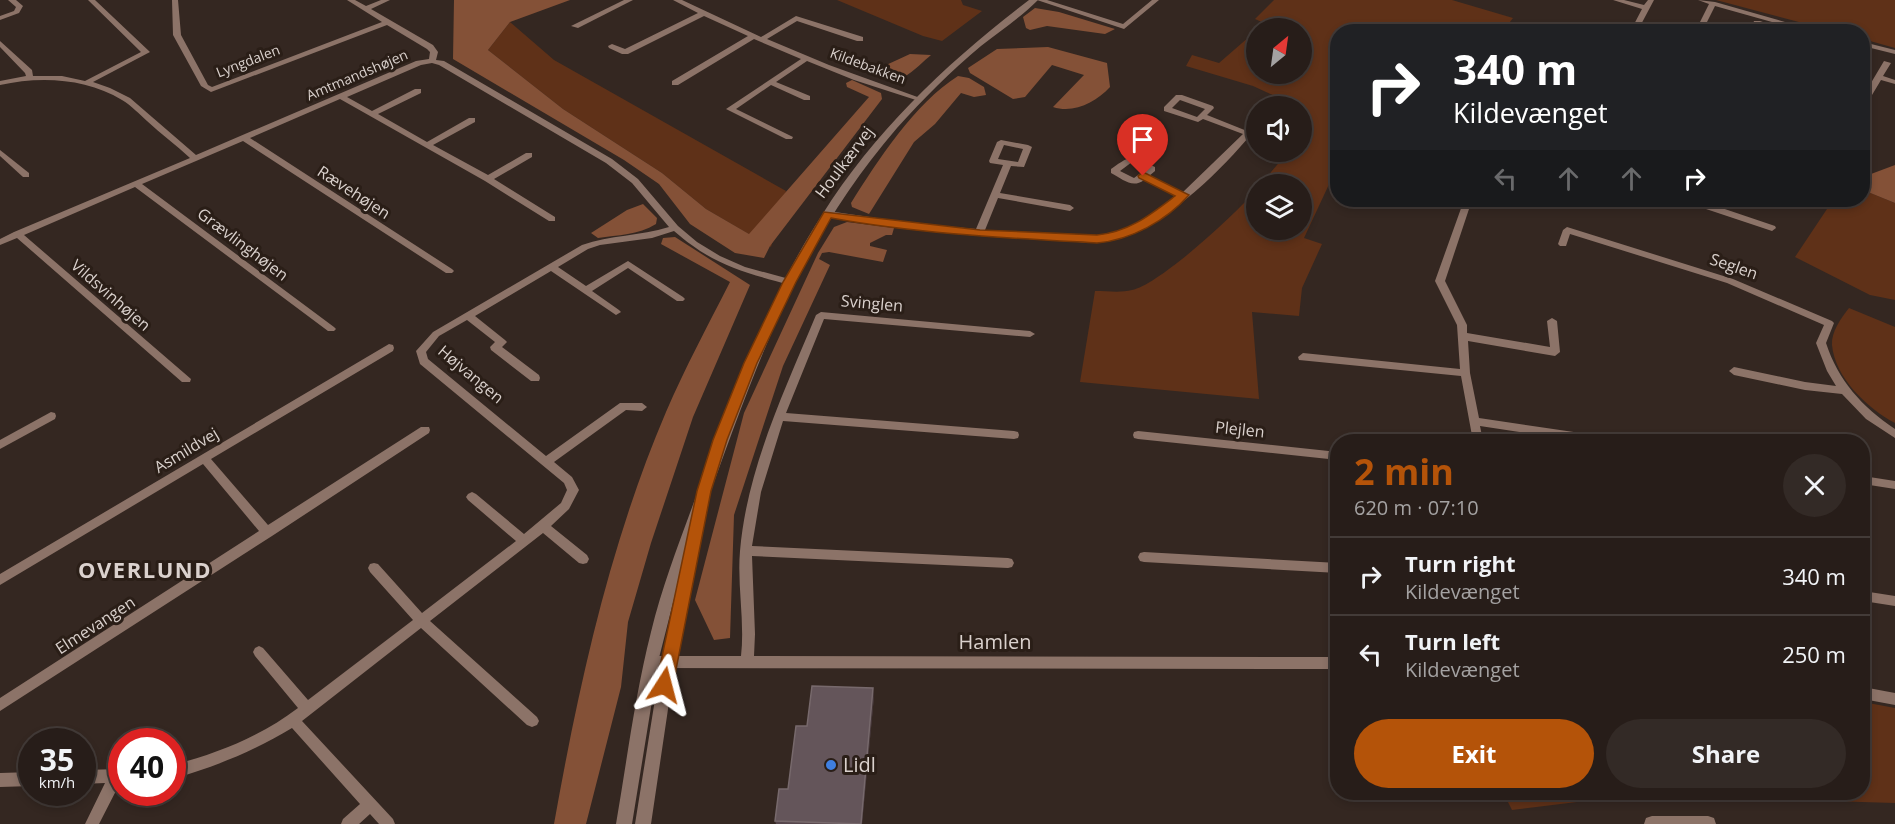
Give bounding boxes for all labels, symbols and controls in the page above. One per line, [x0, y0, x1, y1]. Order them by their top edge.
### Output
north arrow [1246, 18, 1312, 84]
map controls [1246, 18, 1312, 240]
street label: Lyngdalen [213, 40, 282, 81]
text: 340 m [1453, 40, 1577, 97]
street label: Kildebakken [828, 43, 909, 88]
street label: Amtmandshøjen [303, 45, 410, 104]
icon: right [1354, 48, 1432, 126]
text: Kildevænget [1453, 94, 1608, 131]
button: sound [1246, 96, 1312, 162]
pin [1117, 114, 1168, 176]
street label: Houlkærvej [810, 121, 878, 203]
icon: arrive [1126, 123, 1159, 156]
street label: Rævehøjen [313, 160, 395, 224]
icon: left [1489, 162, 1522, 195]
icon: ahead [1552, 162, 1585, 195]
icon: ahead [1615, 162, 1648, 195]
icon: right [1678, 162, 1711, 195]
button: layers [1246, 174, 1312, 240]
street label: Grævlinghøjen [193, 202, 293, 286]
street label: Seglen [1707, 248, 1761, 284]
street label: Vildsvinhøjen [66, 254, 156, 336]
street label: Svinglen [840, 289, 904, 317]
street label: Højvangen [433, 340, 509, 408]
street label: Plejlen [1214, 415, 1266, 443]
street label: Asmildvej [150, 422, 222, 478]
text: 2 min [1354, 447, 1454, 496]
button: close [1783, 454, 1846, 517]
text: 620 m · 07:10 [1354, 494, 1479, 521]
text: Turn right [1405, 548, 1516, 578]
district label: OVERLUND [78, 554, 212, 584]
icon: right [1354, 560, 1387, 593]
text: 340 m [1782, 561, 1846, 591]
text: Kildevænget [1405, 578, 1520, 605]
street label: Elmevangen [51, 591, 139, 659]
text: Turn left [1405, 626, 1500, 656]
street label: Hamlen [959, 628, 1031, 655]
icon: left [1354, 638, 1387, 671]
text: 250 m [1782, 639, 1846, 669]
position arrow [632, 653, 696, 717]
text: Kildevænget [1405, 656, 1520, 683]
button: Exit [1354, 719, 1594, 788]
button: Share [1606, 719, 1846, 788]
speed limit sign: 40 [108, 728, 186, 806]
text: 35 [40, 739, 74, 780]
place label: Lidl [843, 751, 876, 778]
marker: Lidl [824, 758, 838, 772]
text: km/h [39, 772, 75, 792]

